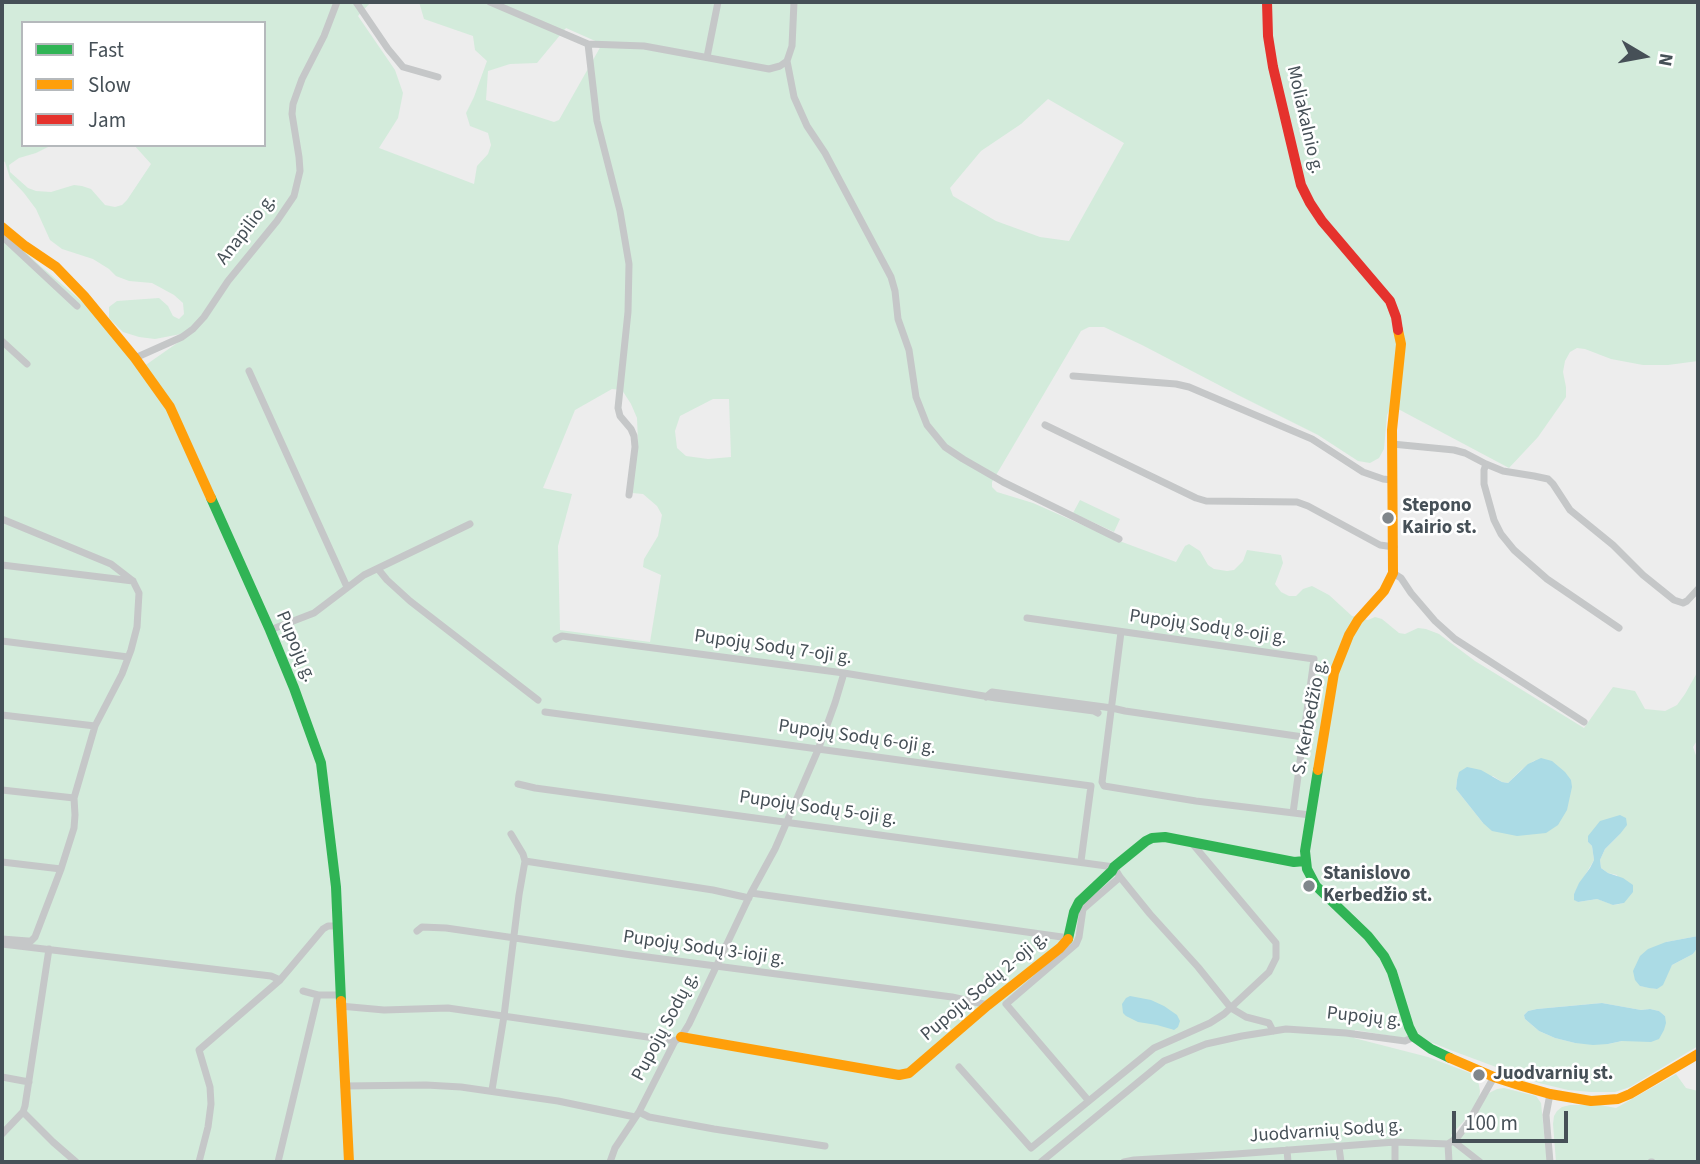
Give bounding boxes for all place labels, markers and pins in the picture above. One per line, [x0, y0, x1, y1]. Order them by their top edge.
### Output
place label: Stepono Kairio st. [1402, 496, 1477, 540]
marker: Stepono Kairio st. [1380, 510, 1396, 526]
place label: Stanislovo Kerbedžio st. [1323, 864, 1432, 908]
marker: Stanislovo Kerbedžio st. [1301, 878, 1317, 894]
place label: Juodvarnių st. [1493, 1064, 1614, 1086]
marker: Juodvarnių st. [1471, 1067, 1487, 1083]

